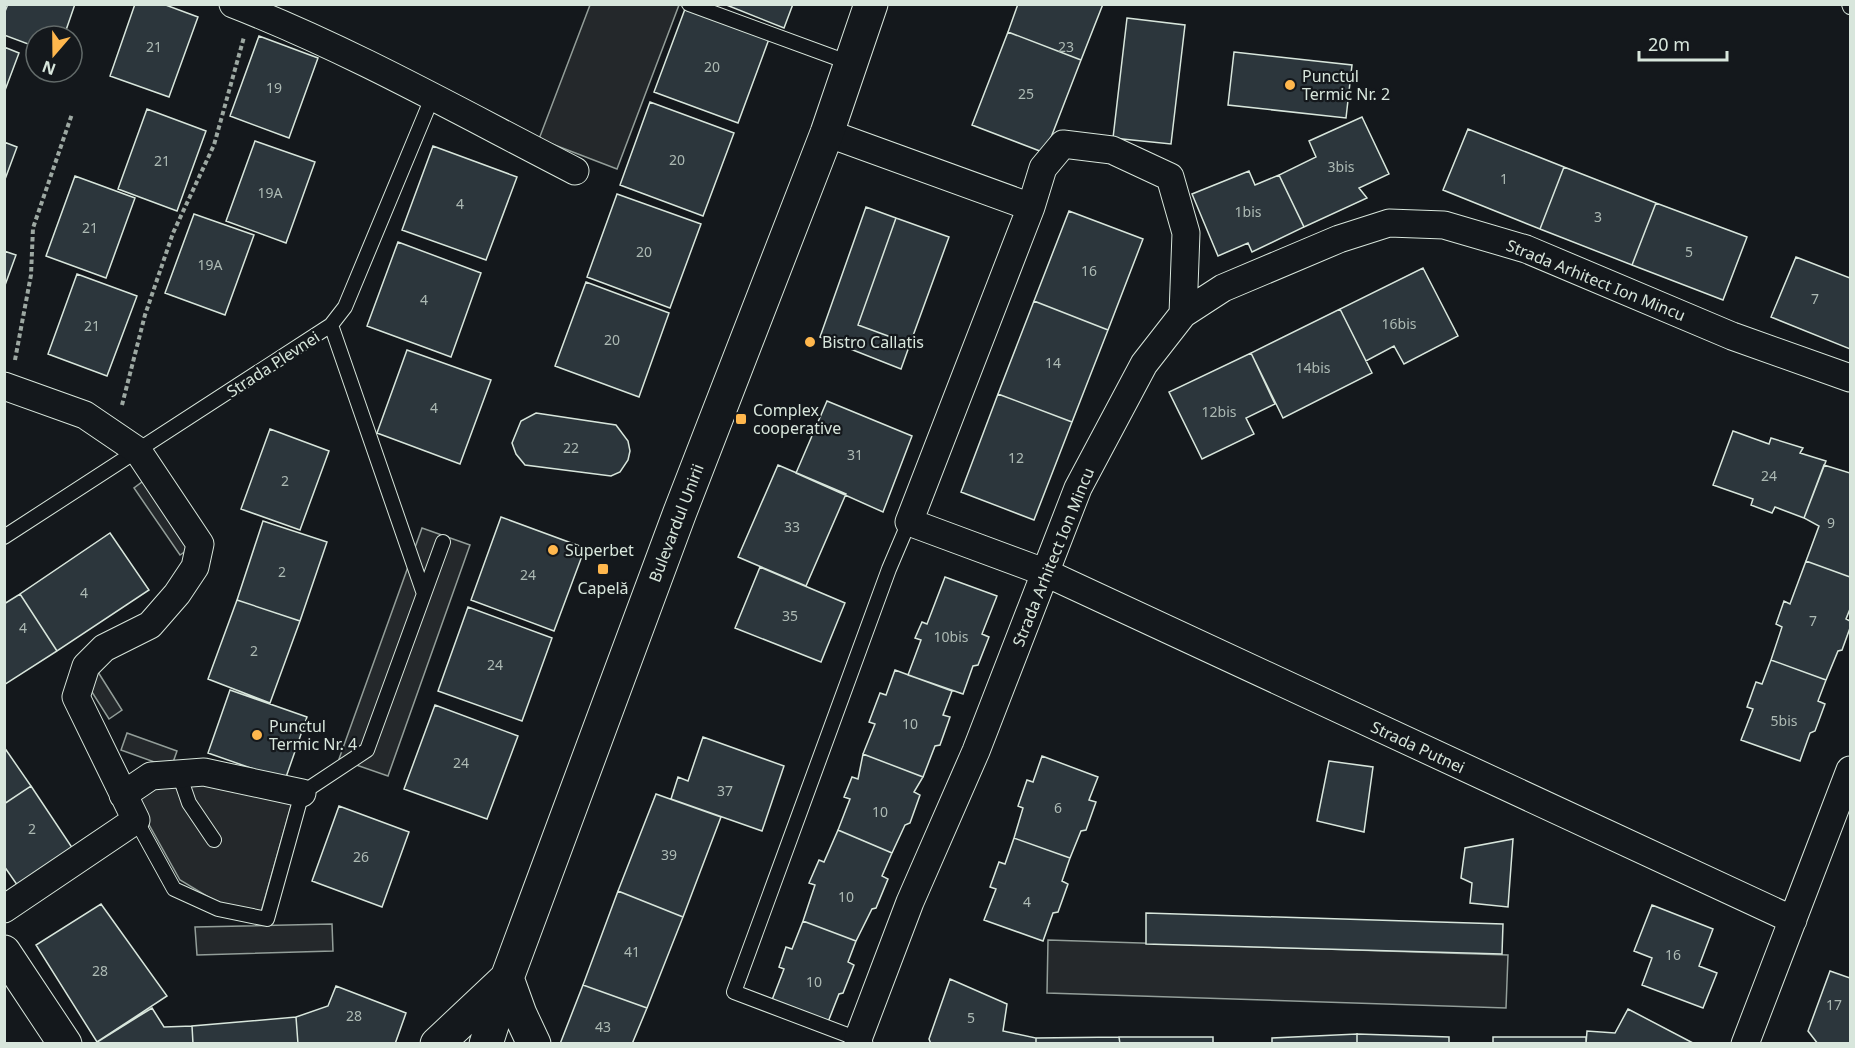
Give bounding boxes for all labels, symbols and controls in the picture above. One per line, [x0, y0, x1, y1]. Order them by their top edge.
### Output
north arrow [24, 24, 84, 84]
scale bar [1639, 24, 1728, 62]
text: 20 m [1648, 32, 1690, 56]
house number: 21 [146, 37, 162, 56]
house number: 23 [1058, 37, 1074, 56]
text: N [39, 56, 59, 81]
house number: 20 [704, 57, 720, 76]
place label: Punctul Termic Nr. 2 [1302, 65, 1390, 105]
house number: 19 [266, 78, 282, 97]
marker: Punctul Termic Nr. 2 [1283, 78, 1297, 92]
house number: 25 [1018, 84, 1034, 103]
house number: 20 [669, 150, 685, 169]
house number: 21 [154, 151, 170, 170]
house number: 3bis [1328, 157, 1355, 176]
house number: 1 [1500, 169, 1508, 188]
house number: 19A [258, 183, 283, 202]
house number: 4 [456, 194, 464, 213]
house number: 1bis [1235, 202, 1262, 221]
house number: 3 [1594, 207, 1602, 226]
house number: 21 [82, 218, 98, 237]
street label: Strada Arhitect Ion Mincu [1503, 234, 1689, 326]
house number: 20 [636, 242, 652, 261]
house number: 5 [1685, 242, 1693, 261]
house number: 19A [198, 255, 223, 274]
house number: 16 [1081, 261, 1097, 280]
house number: 7 [1811, 289, 1819, 308]
house number: 4 [420, 290, 428, 309]
house number: 16bis [1382, 314, 1417, 333]
house number: 21 [84, 316, 100, 335]
street label: Strada Plevnei [222, 326, 324, 402]
house number: 20 [604, 330, 620, 349]
place label: Bistro Callatis [822, 331, 924, 353]
marker: Bistro Callatis [803, 335, 817, 349]
house number: 14 [1045, 353, 1061, 372]
house number: 14bis [1296, 358, 1331, 377]
house number: 4 [430, 398, 438, 417]
place label: Complex cooperative [753, 399, 841, 439]
house number: 12bis [1202, 402, 1237, 421]
marker: Complex cooperative [734, 412, 748, 426]
house number: 22 [563, 438, 579, 457]
house number: 31 [847, 445, 863, 464]
house number: 12 [1008, 448, 1024, 467]
street label: Bulevardul Unirii [643, 461, 709, 585]
street label: Strada Arhitect Ion Mincu [1007, 464, 1099, 650]
house number: 24 [1761, 466, 1777, 485]
house number: 2 [281, 471, 289, 490]
house number: 9 [1827, 513, 1835, 532]
house number: 33 [784, 517, 800, 536]
place label: Superbet [565, 539, 634, 561]
marker: Superbet [546, 543, 560, 557]
house number: 2 [278, 562, 286, 581]
marker: Capelă [596, 562, 610, 576]
house number: 24 [520, 565, 536, 584]
place label: Capelă [577, 577, 629, 599]
house number: 4 [80, 583, 88, 602]
house number: 35 [782, 606, 798, 625]
house number: 7 [1809, 611, 1817, 630]
house number: 4 [19, 618, 27, 637]
house number: 10bis [934, 627, 969, 646]
house number: 2 [250, 641, 258, 660]
house number: 24 [487, 655, 503, 674]
house number: 5bis [1771, 711, 1798, 730]
house number: 10 [902, 714, 918, 733]
place label: Punctul Termic Nr. 4 [269, 715, 357, 755]
street label: Strada Putnei [1367, 716, 1469, 778]
marker: Punctul Termic Nr. 4 [250, 728, 264, 742]
house number: 24 [453, 753, 469, 772]
house number: 37 [717, 781, 733, 800]
house number: 6 [1054, 798, 1062, 817]
house number: 10 [872, 802, 888, 821]
house number: 2 [28, 819, 36, 838]
house number: 39 [661, 845, 677, 864]
house number: 26 [353, 847, 369, 866]
house number: 10 [838, 887, 854, 906]
house number: 4 [1023, 892, 1031, 911]
house number: 41 [624, 942, 640, 961]
house number: 16 [1665, 945, 1681, 964]
house number: 28 [92, 961, 108, 980]
house number: 10 [806, 972, 822, 991]
house number: 17 [1826, 995, 1842, 1014]
house number: 28 [346, 1006, 362, 1025]
house number: 5 [967, 1008, 975, 1027]
house number: 43 [595, 1017, 611, 1036]

